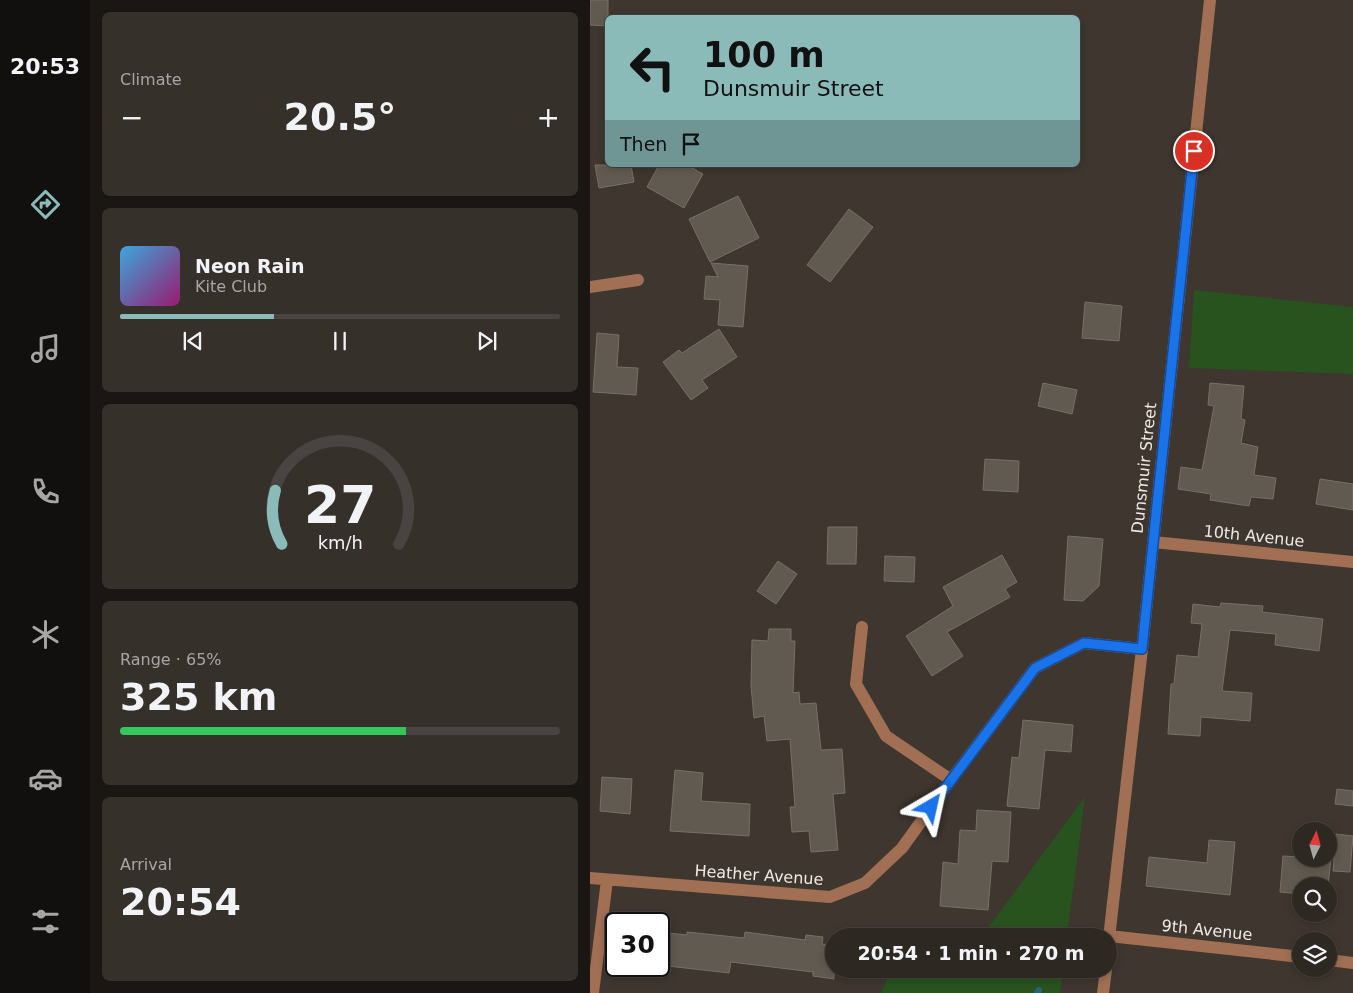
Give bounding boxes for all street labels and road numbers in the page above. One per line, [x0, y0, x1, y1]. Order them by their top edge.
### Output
street label: Dunsmuir Street [1128, 402, 1160, 534]
street label: 10th Avenue [1203, 521, 1305, 551]
street label: Heather Avenue [694, 861, 824, 889]
street label: 9th Avenue [1161, 916, 1253, 944]

